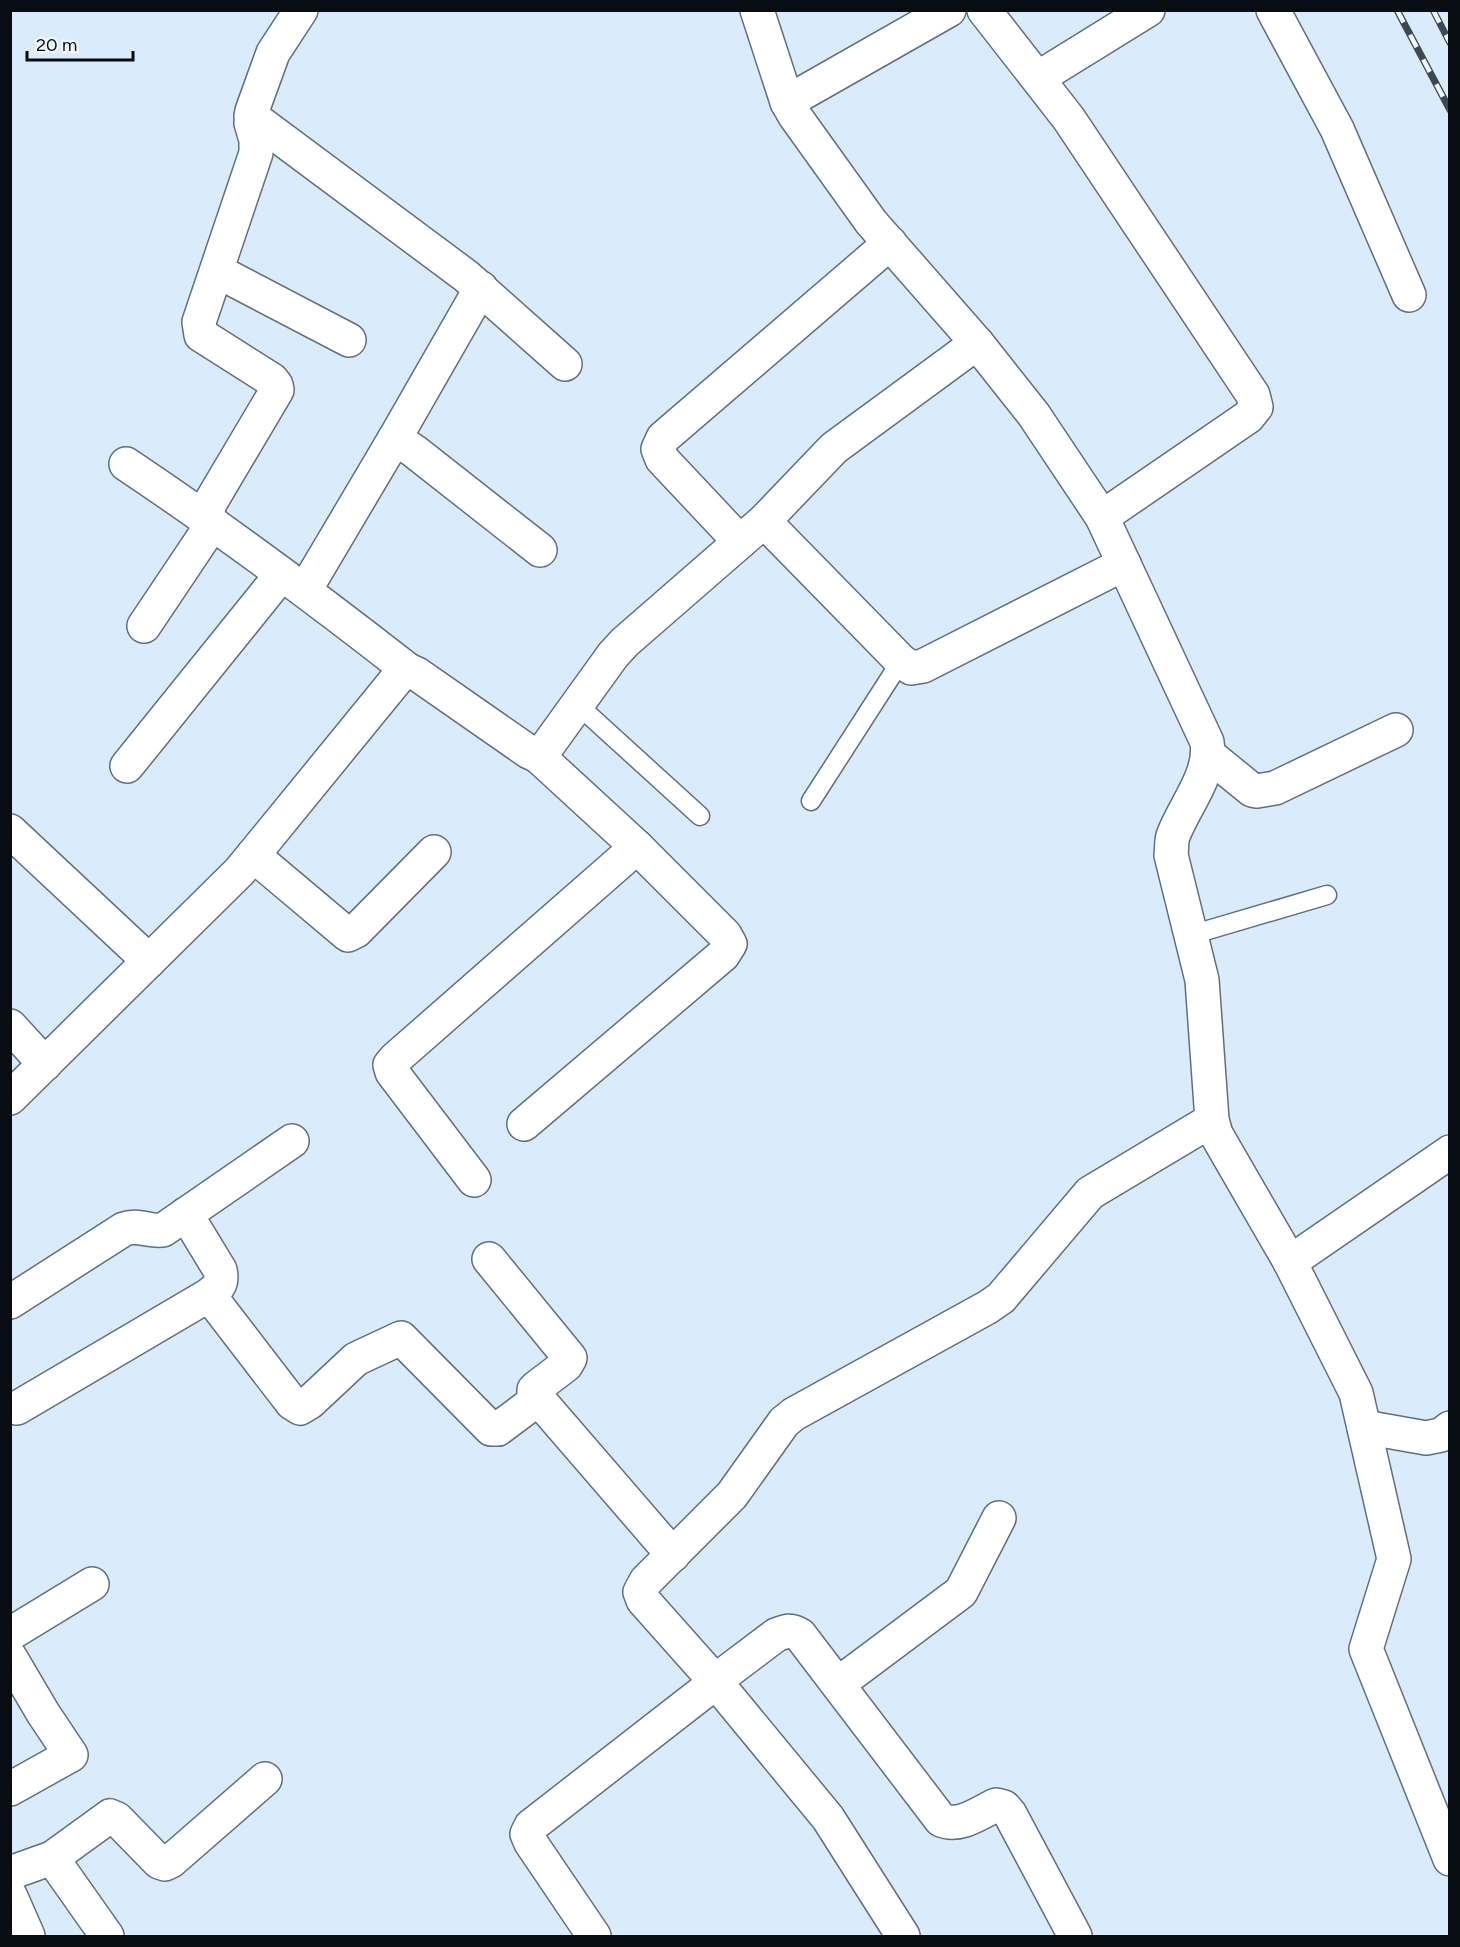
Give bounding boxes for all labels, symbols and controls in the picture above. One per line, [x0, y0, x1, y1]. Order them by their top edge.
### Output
scale bar [27, 24, 134, 62]
text: 20 m [36, 34, 77, 56]

